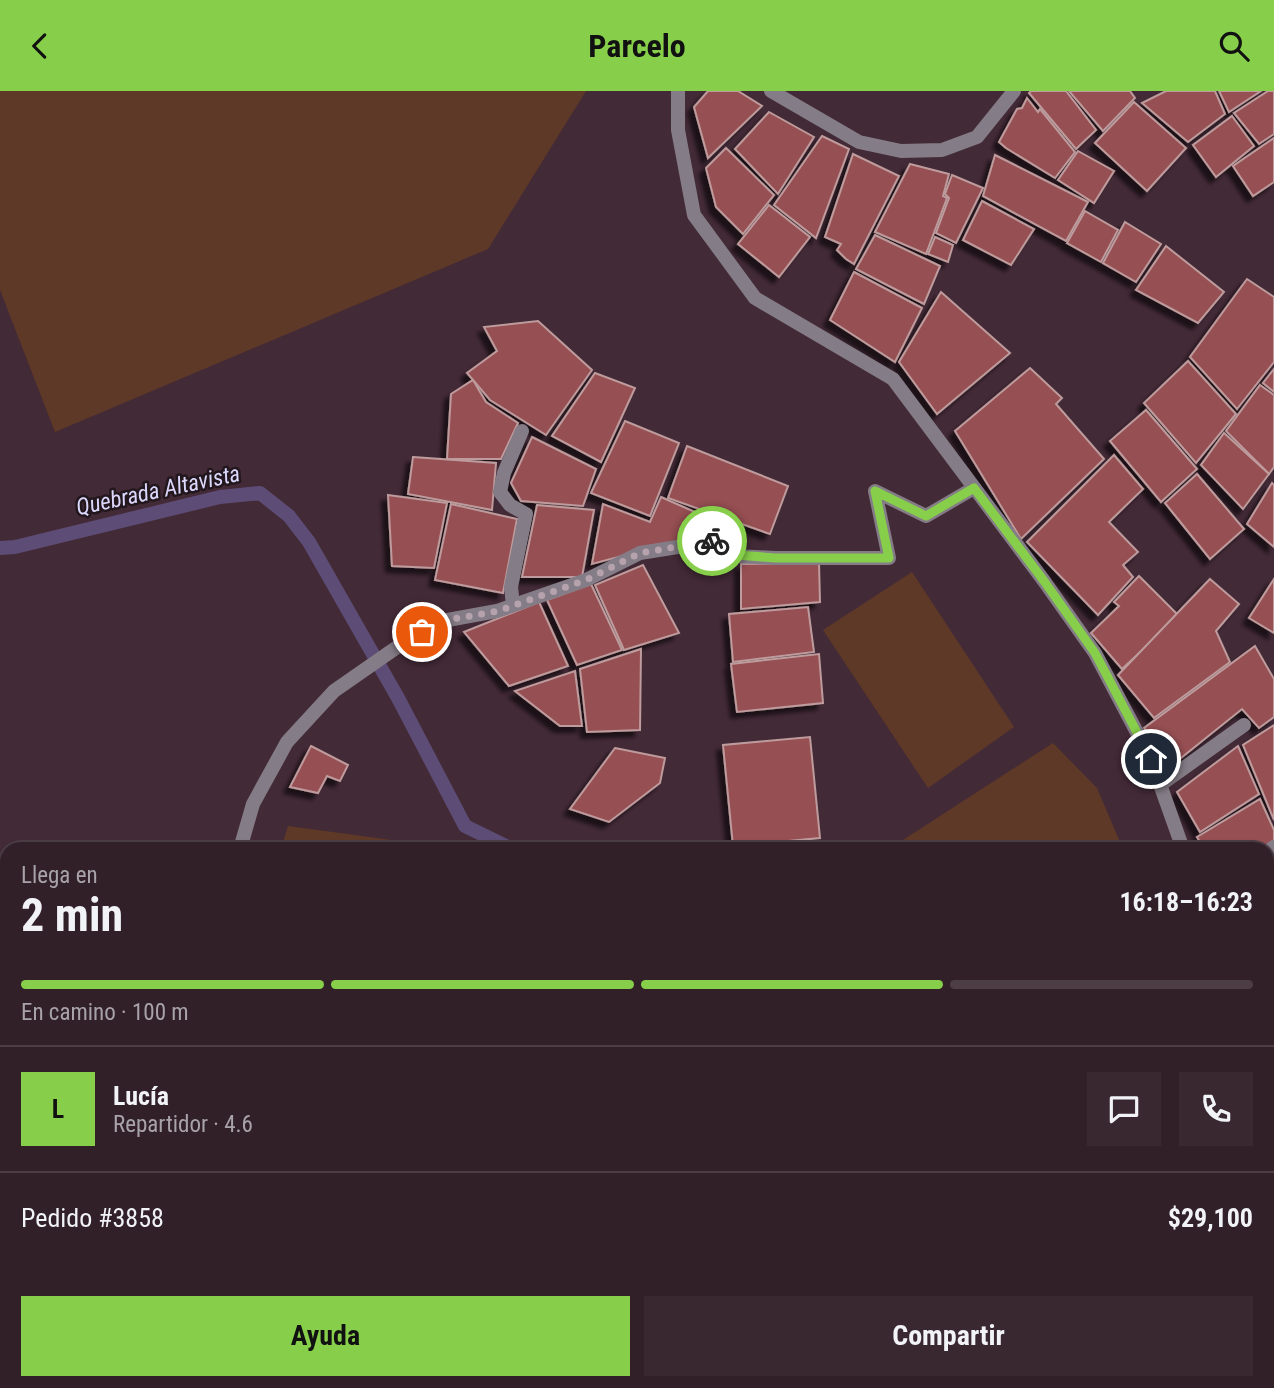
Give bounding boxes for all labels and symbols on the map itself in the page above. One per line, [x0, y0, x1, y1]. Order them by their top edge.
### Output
water label: Quebrada Altavista [74, 460, 243, 521]
courier [677, 506, 747, 576]
pin [392, 602, 452, 662]
pin [1121, 729, 1181, 789]

